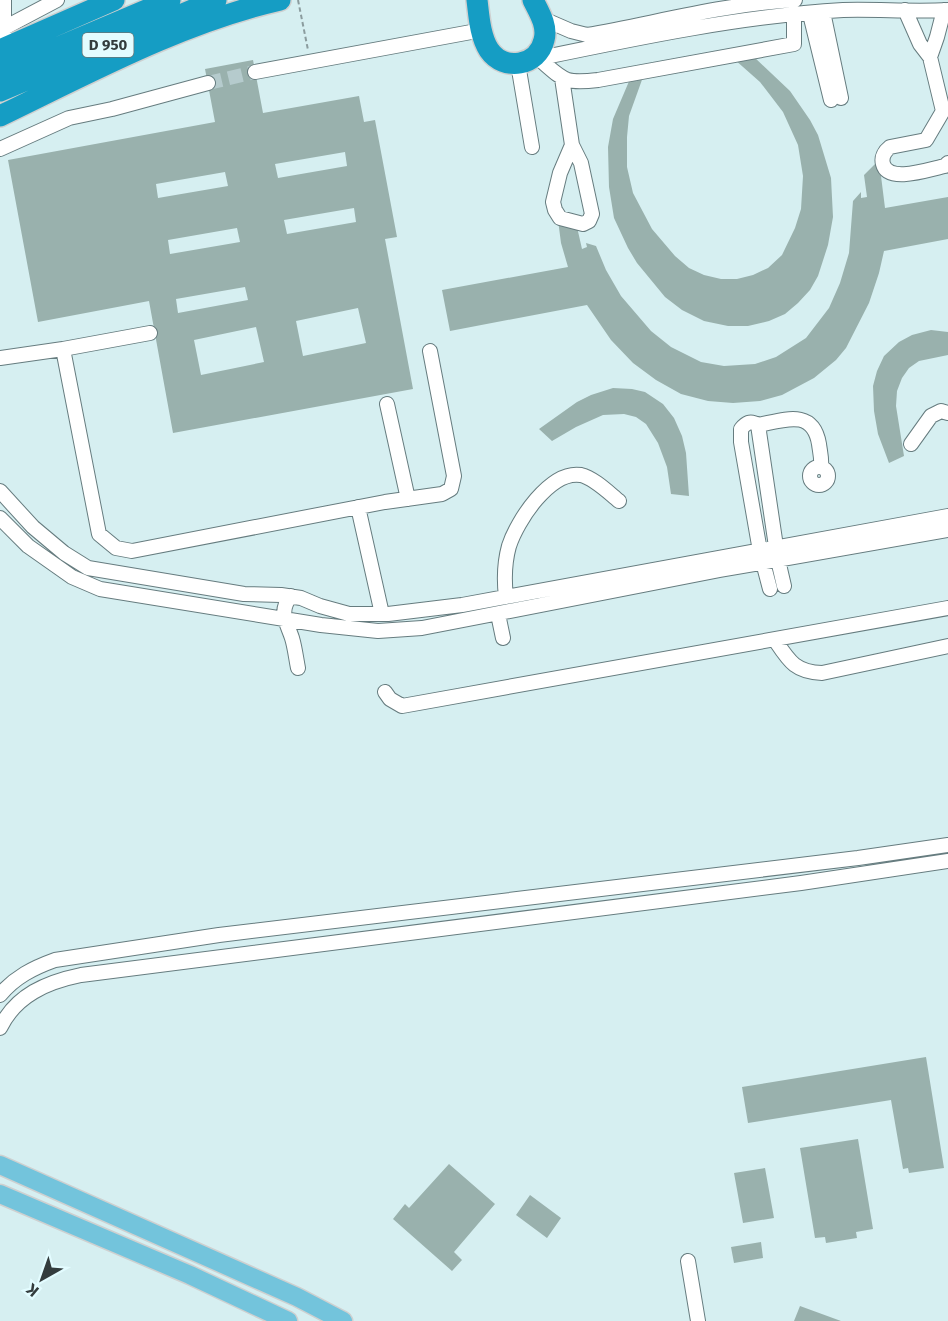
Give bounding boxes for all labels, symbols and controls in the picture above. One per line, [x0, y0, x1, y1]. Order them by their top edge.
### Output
road number: D 950 [82, 33, 134, 57]
north arrow [12, 1249, 72, 1309]
text: K [22, 1279, 43, 1301]

